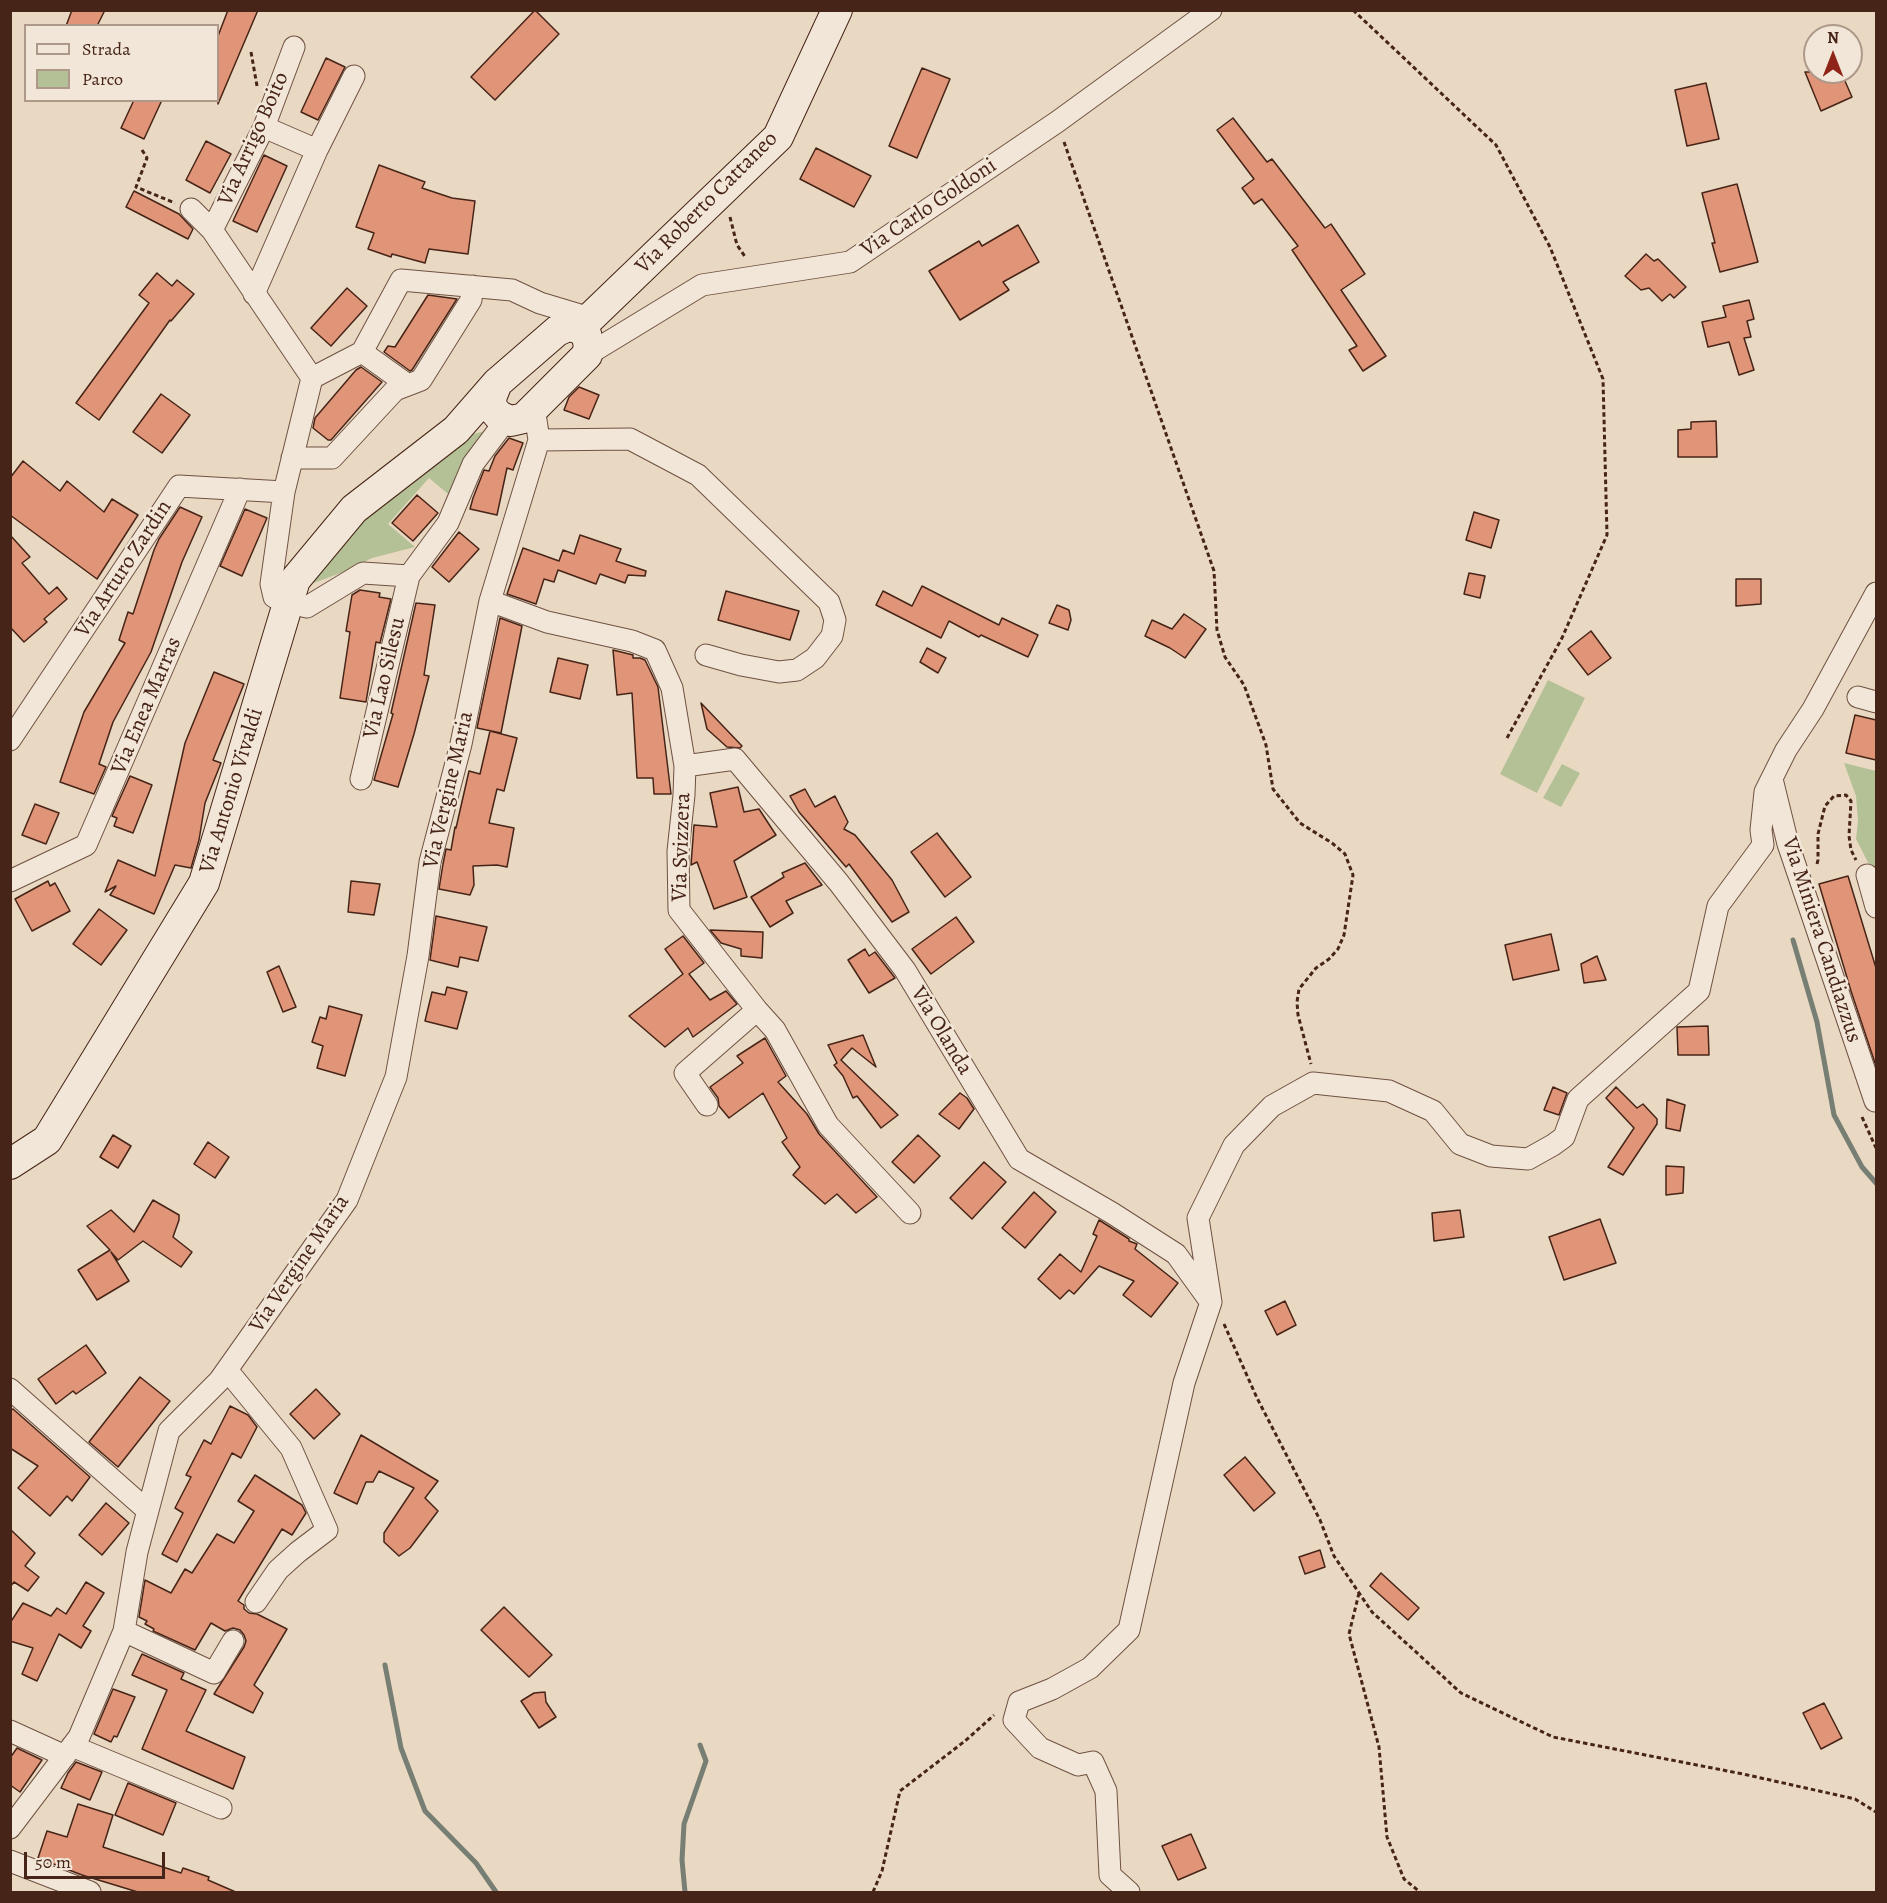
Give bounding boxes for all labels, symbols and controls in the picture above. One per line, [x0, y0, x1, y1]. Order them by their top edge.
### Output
legend [24, 24, 219, 102]
north arrow [1803, 24, 1863, 84]
text: N [1827, 27, 1839, 49]
text: Strada [82, 37, 131, 61]
text: Parco [82, 67, 123, 91]
street label: Via Arrigo Boito [213, 68, 295, 210]
street label: Via Roberto Cattaneo [630, 126, 784, 280]
street label: Via Carlo Goldoni [856, 153, 1002, 263]
street label: Via Arturo Zardin [70, 496, 178, 642]
street label: Via Lao Silesu [358, 615, 412, 741]
street label: Via Enea Marras [106, 633, 188, 779]
street label: Via Antonio Vivaldi [194, 705, 270, 877]
street label: Via Vergine Maria [418, 709, 480, 871]
street label: Via Svizzera [667, 792, 697, 902]
street label: Via Miniera Candiazzus [1775, 834, 1867, 1046]
street label: Via Olanda [904, 982, 978, 1080]
street label: Via Vergine Maria [244, 1190, 356, 1338]
scale bar [27, 1840, 168, 1878]
text: 50 m [35, 1850, 71, 1874]

